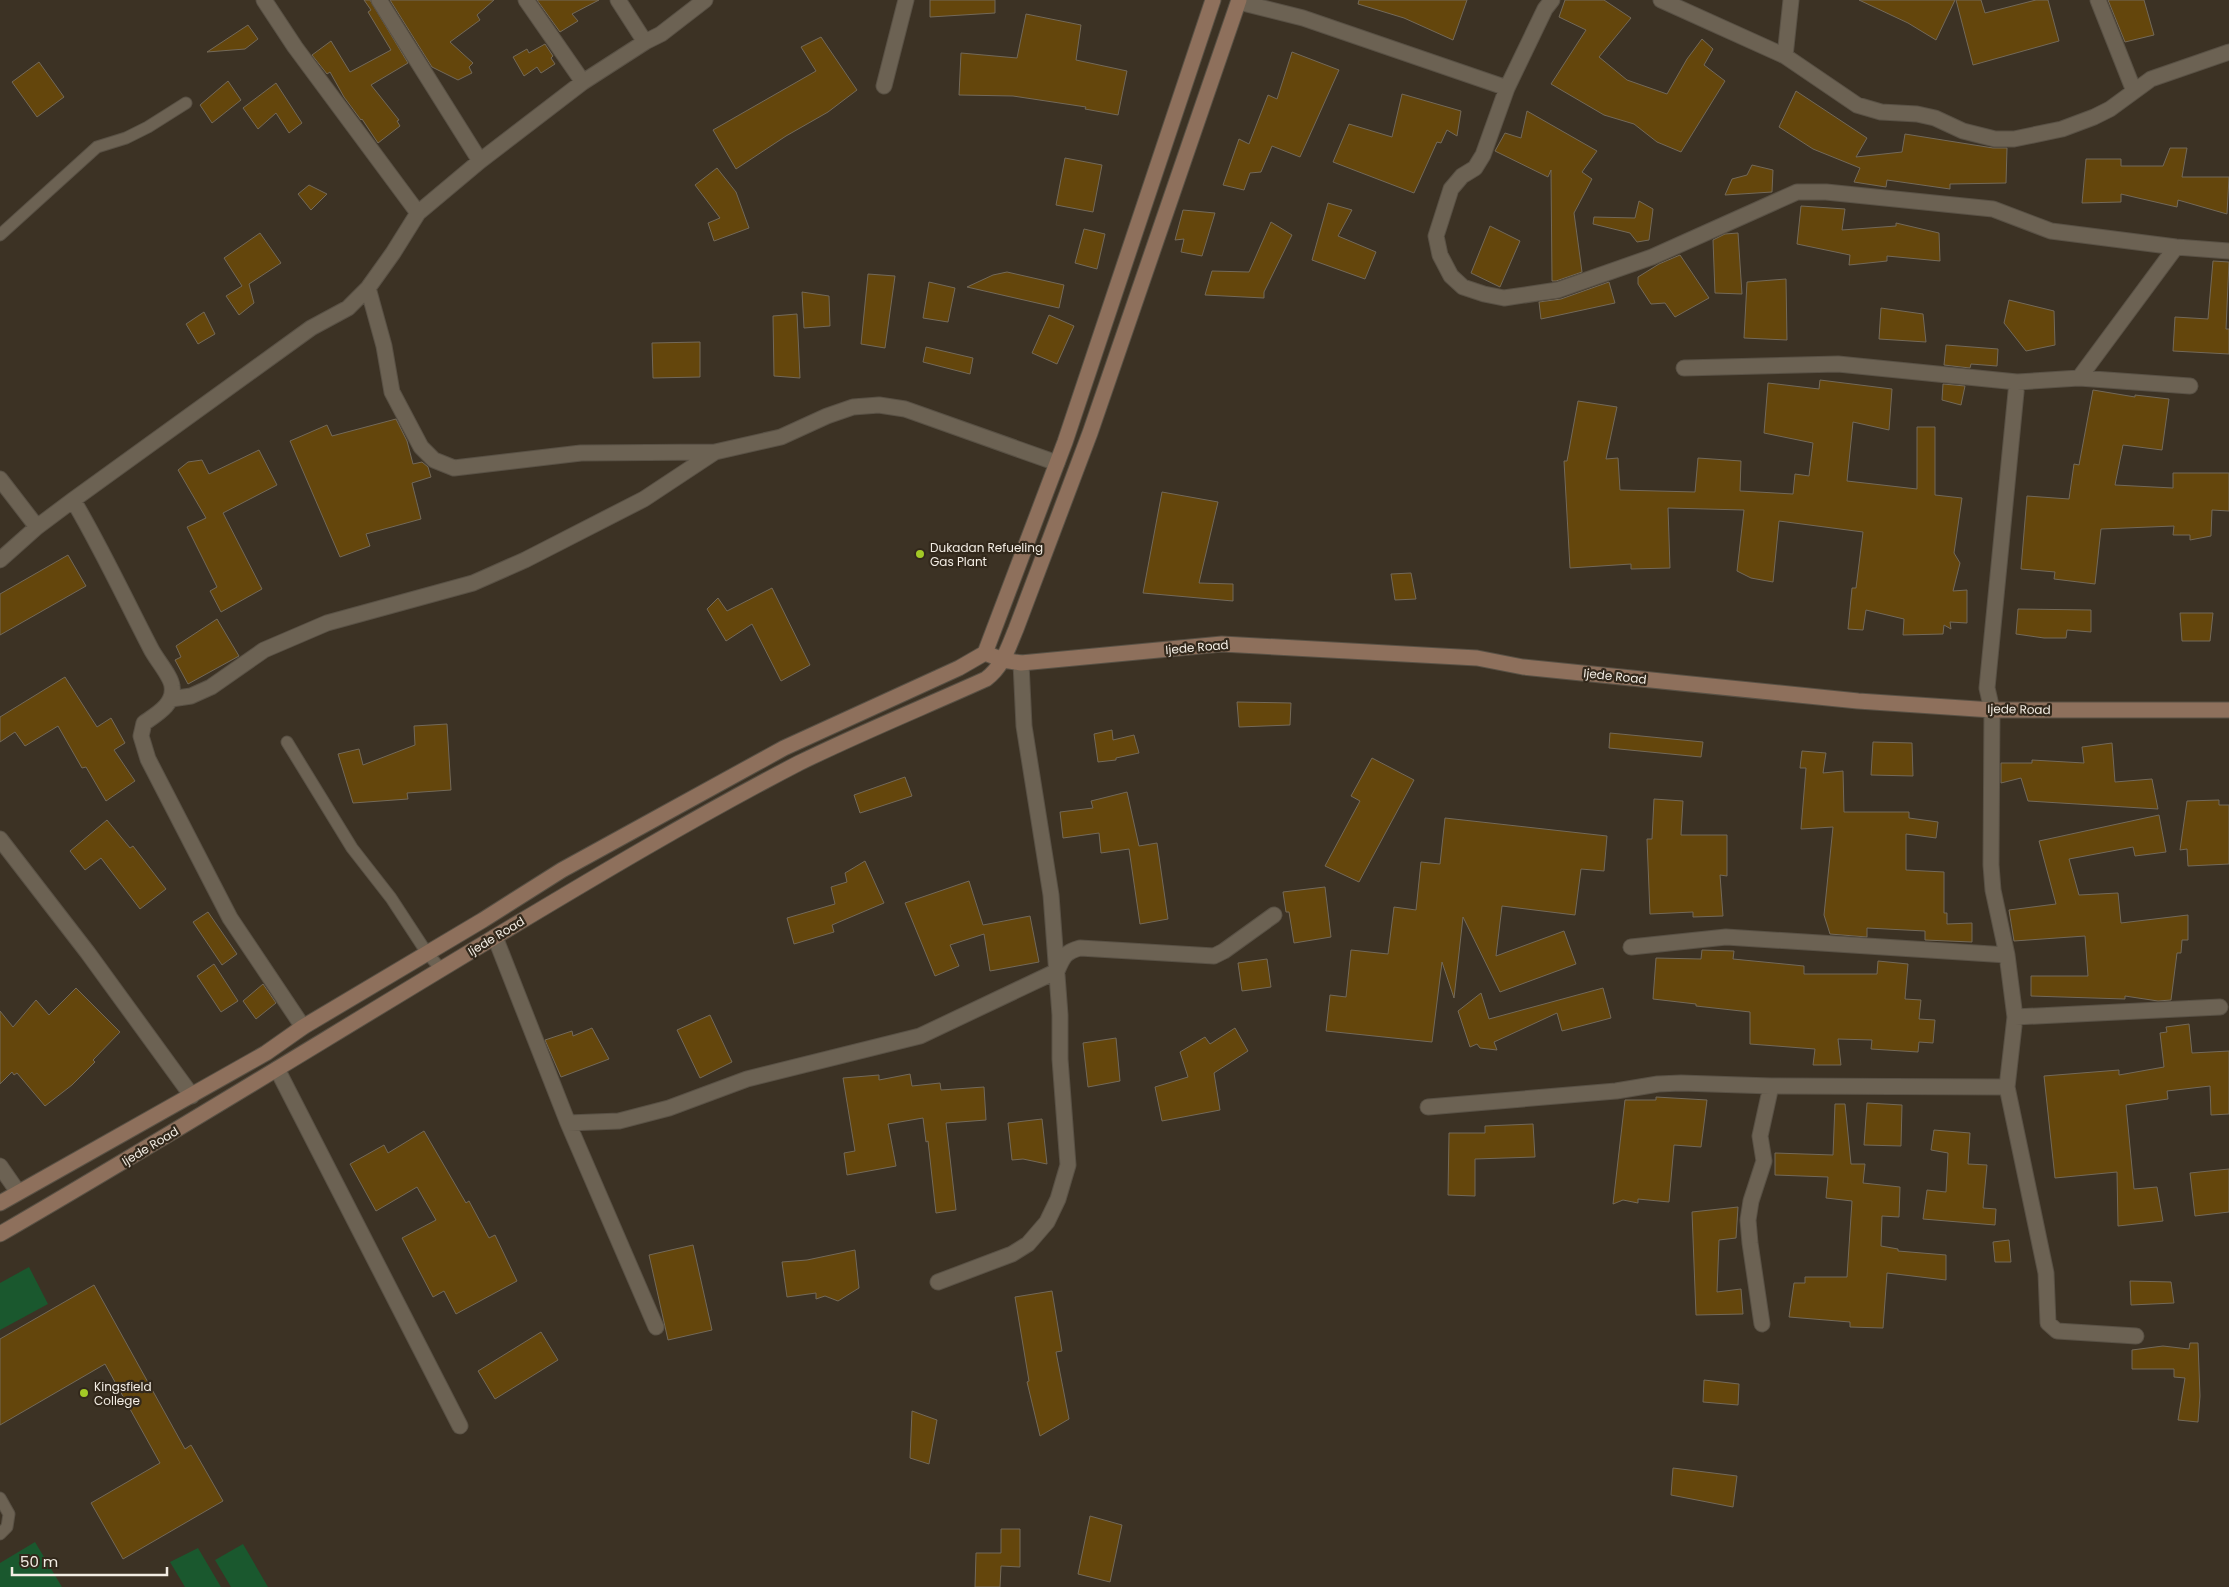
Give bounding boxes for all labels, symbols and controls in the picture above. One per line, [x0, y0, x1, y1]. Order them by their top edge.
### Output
place label: Dukadan Refueling Gas Plant [930, 539, 1043, 570]
marker: Dukadan Refueling Gas Plant [914, 548, 926, 560]
street label: Ijede Road [1165, 636, 1229, 658]
street label: Ijede Road [1583, 664, 1647, 688]
street label: Ijede Road [1987, 700, 2051, 718]
street label: Ijede Road [464, 912, 528, 960]
street label: Ijede Road [118, 1122, 182, 1170]
place label: Kingsfield College [94, 1378, 152, 1409]
marker: Kingsfield College [78, 1387, 90, 1399]
scale bar [12, 1544, 168, 1576]
text: 50 m [20, 1551, 58, 1572]

